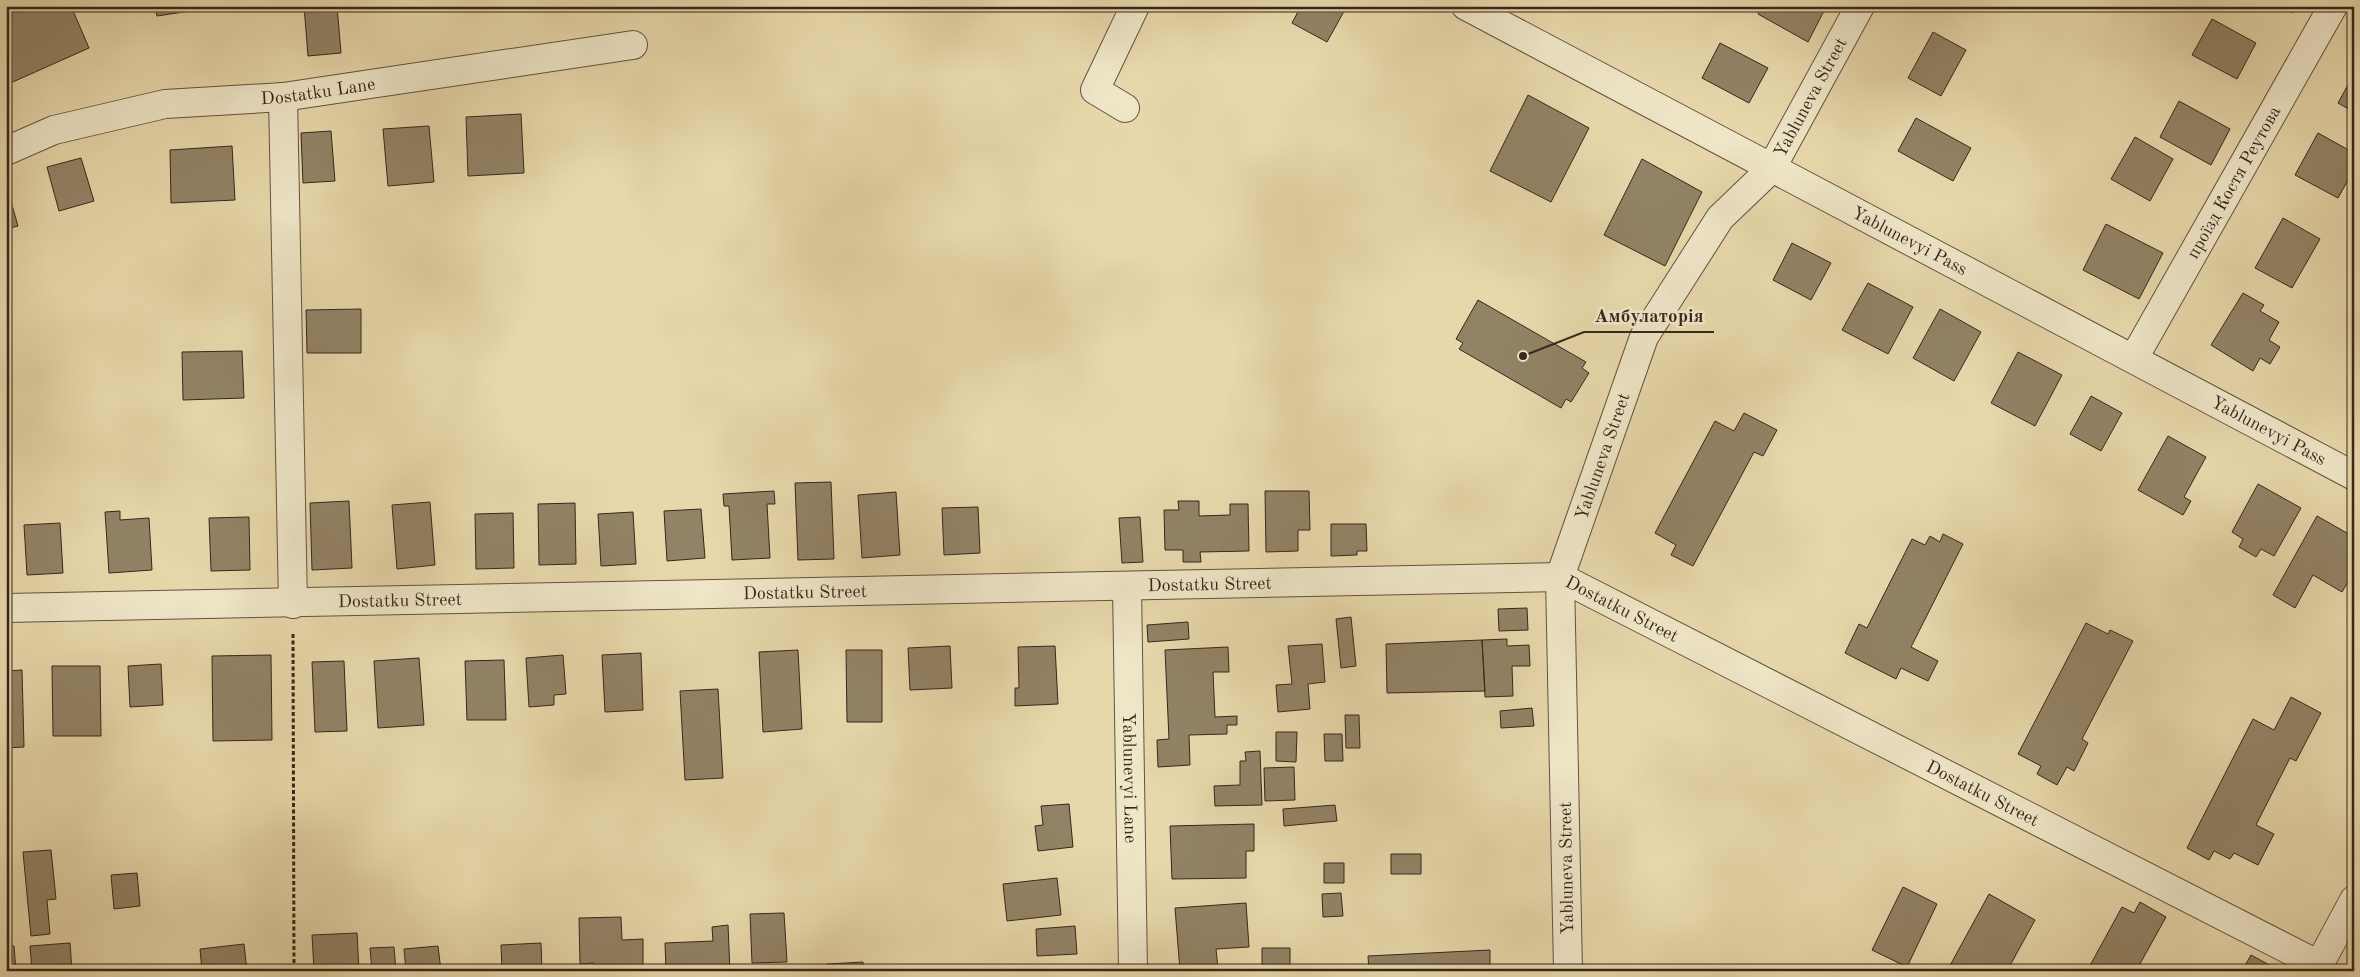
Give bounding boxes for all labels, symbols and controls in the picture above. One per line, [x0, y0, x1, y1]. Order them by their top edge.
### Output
street label: Yabluneva Street [1771, 35, 1851, 161]
street label: Dostatku Lane [260, 75, 377, 108]
street label: проїзд Костя Реутова [2184, 103, 2284, 262]
street label: Yablunevyi Pass [1849, 204, 1970, 279]
callout: Амбулаторія [1584, 298, 1714, 332]
text: Амбулаторія [1594, 308, 1704, 327]
street label: Yabluneva Street [1573, 391, 1634, 522]
street label: Yablunevyi Pass [2208, 393, 2329, 469]
street label: Dostatku Street [1562, 573, 1681, 646]
street label: Dostatku Street [1148, 575, 1272, 595]
street label: Dostatku Street [743, 583, 867, 603]
street label: Dostatku Street [338, 591, 462, 611]
street label: Yablunevyi Lane [1119, 713, 1139, 843]
street label: Dostatku Street [1923, 758, 2042, 830]
street label: Yabluneva Street [1557, 801, 1577, 935]

